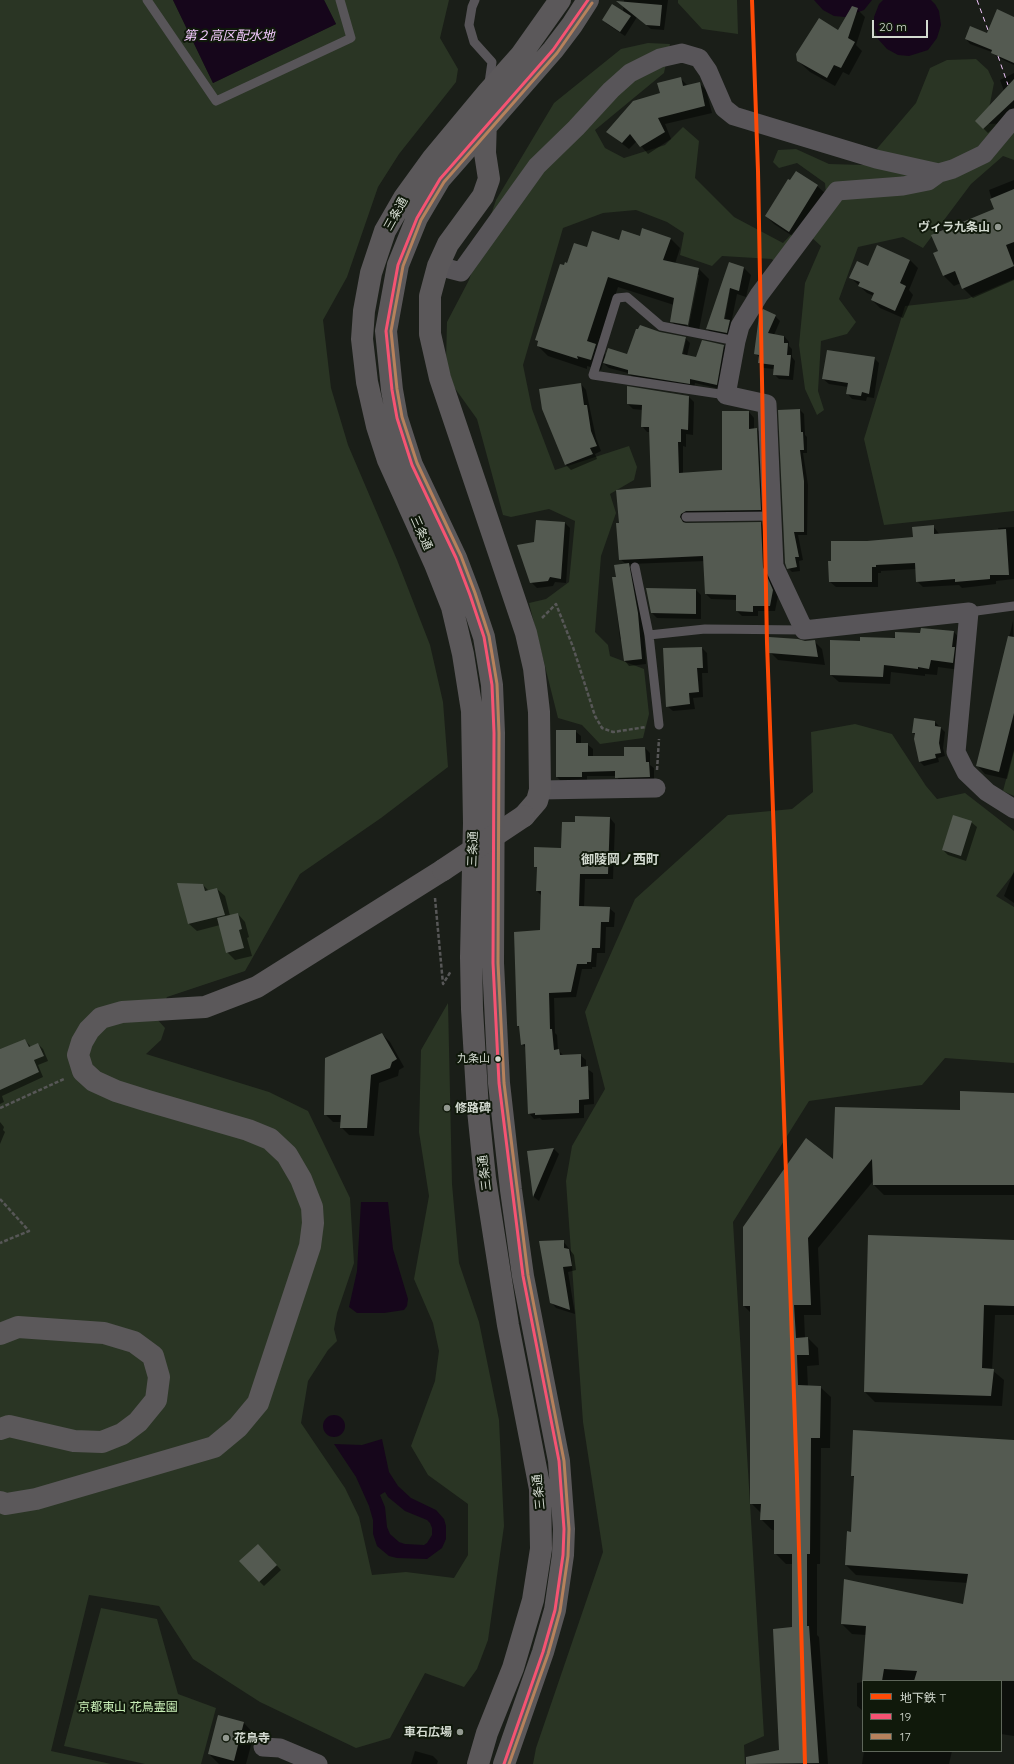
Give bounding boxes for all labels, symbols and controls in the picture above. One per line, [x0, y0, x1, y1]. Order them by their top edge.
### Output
scale bar [874, 12, 930, 38]
text: 20 m [879, 19, 907, 34]
water label: 第２高区配水地 [184, 28, 274, 44]
street label: 三条通 [381, 195, 411, 233]
place label: ヴィラ九条山 [918, 220, 990, 234]
marker: ヴィラ九条山 [993, 222, 1003, 232]
street label: 三条通 [407, 514, 435, 552]
street label: 三条通 [465, 831, 481, 867]
district label: 御陵岡ノ西町 [581, 852, 659, 868]
place label: 九条山 [457, 1052, 490, 1066]
marker: 九条山 [493, 1054, 503, 1064]
place label: 修路碑 [455, 1101, 491, 1115]
marker: 修路碑 [442, 1103, 452, 1113]
street label: 三条通 [476, 1154, 494, 1192]
street label: 三条通 [530, 1473, 548, 1511]
legend [862, 1680, 1002, 1752]
text: 地下鉄 T [900, 1690, 947, 1705]
park label: 京都東山 花鳥霊園 [78, 1700, 178, 1714]
text: 19 [900, 1709, 911, 1724]
place label: 車石広場 [404, 1725, 452, 1739]
marker: 車石広場 [455, 1727, 465, 1737]
text: 17 [900, 1729, 911, 1744]
place label: 花鳥寺 [234, 1731, 270, 1745]
marker: 花鳥寺 [221, 1733, 231, 1743]

